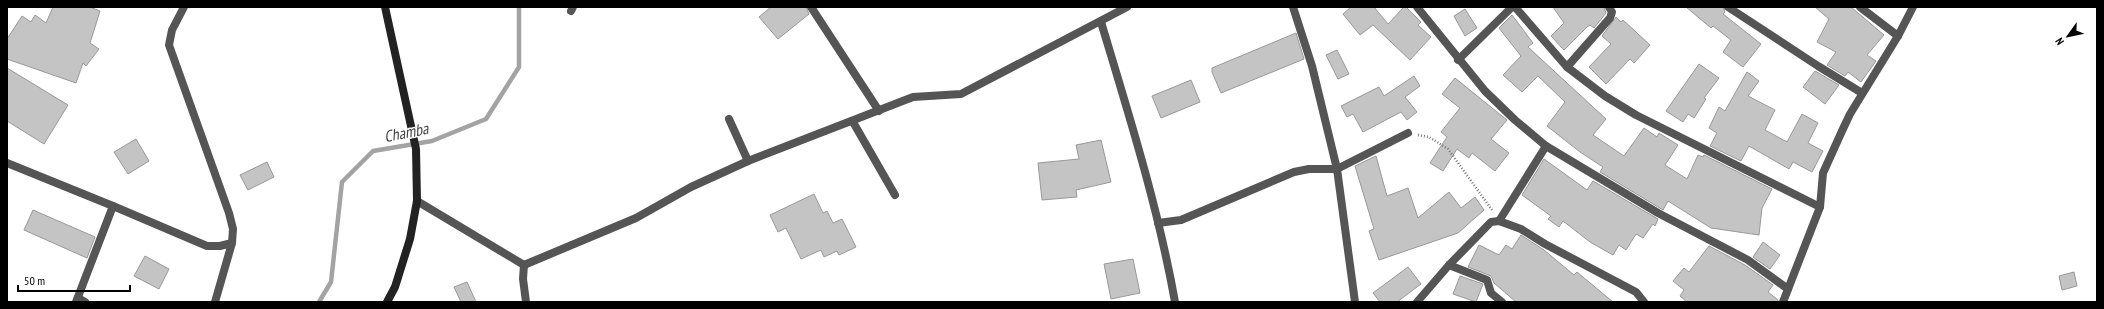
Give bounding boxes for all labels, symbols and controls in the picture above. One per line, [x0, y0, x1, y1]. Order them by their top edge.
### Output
north arrow [2048, 16, 2088, 56]
text: N [2052, 35, 2067, 48]
water label: Chamba [382, 118, 431, 146]
scale bar [18, 267, 130, 293]
text: 50 m [24, 273, 45, 288]

